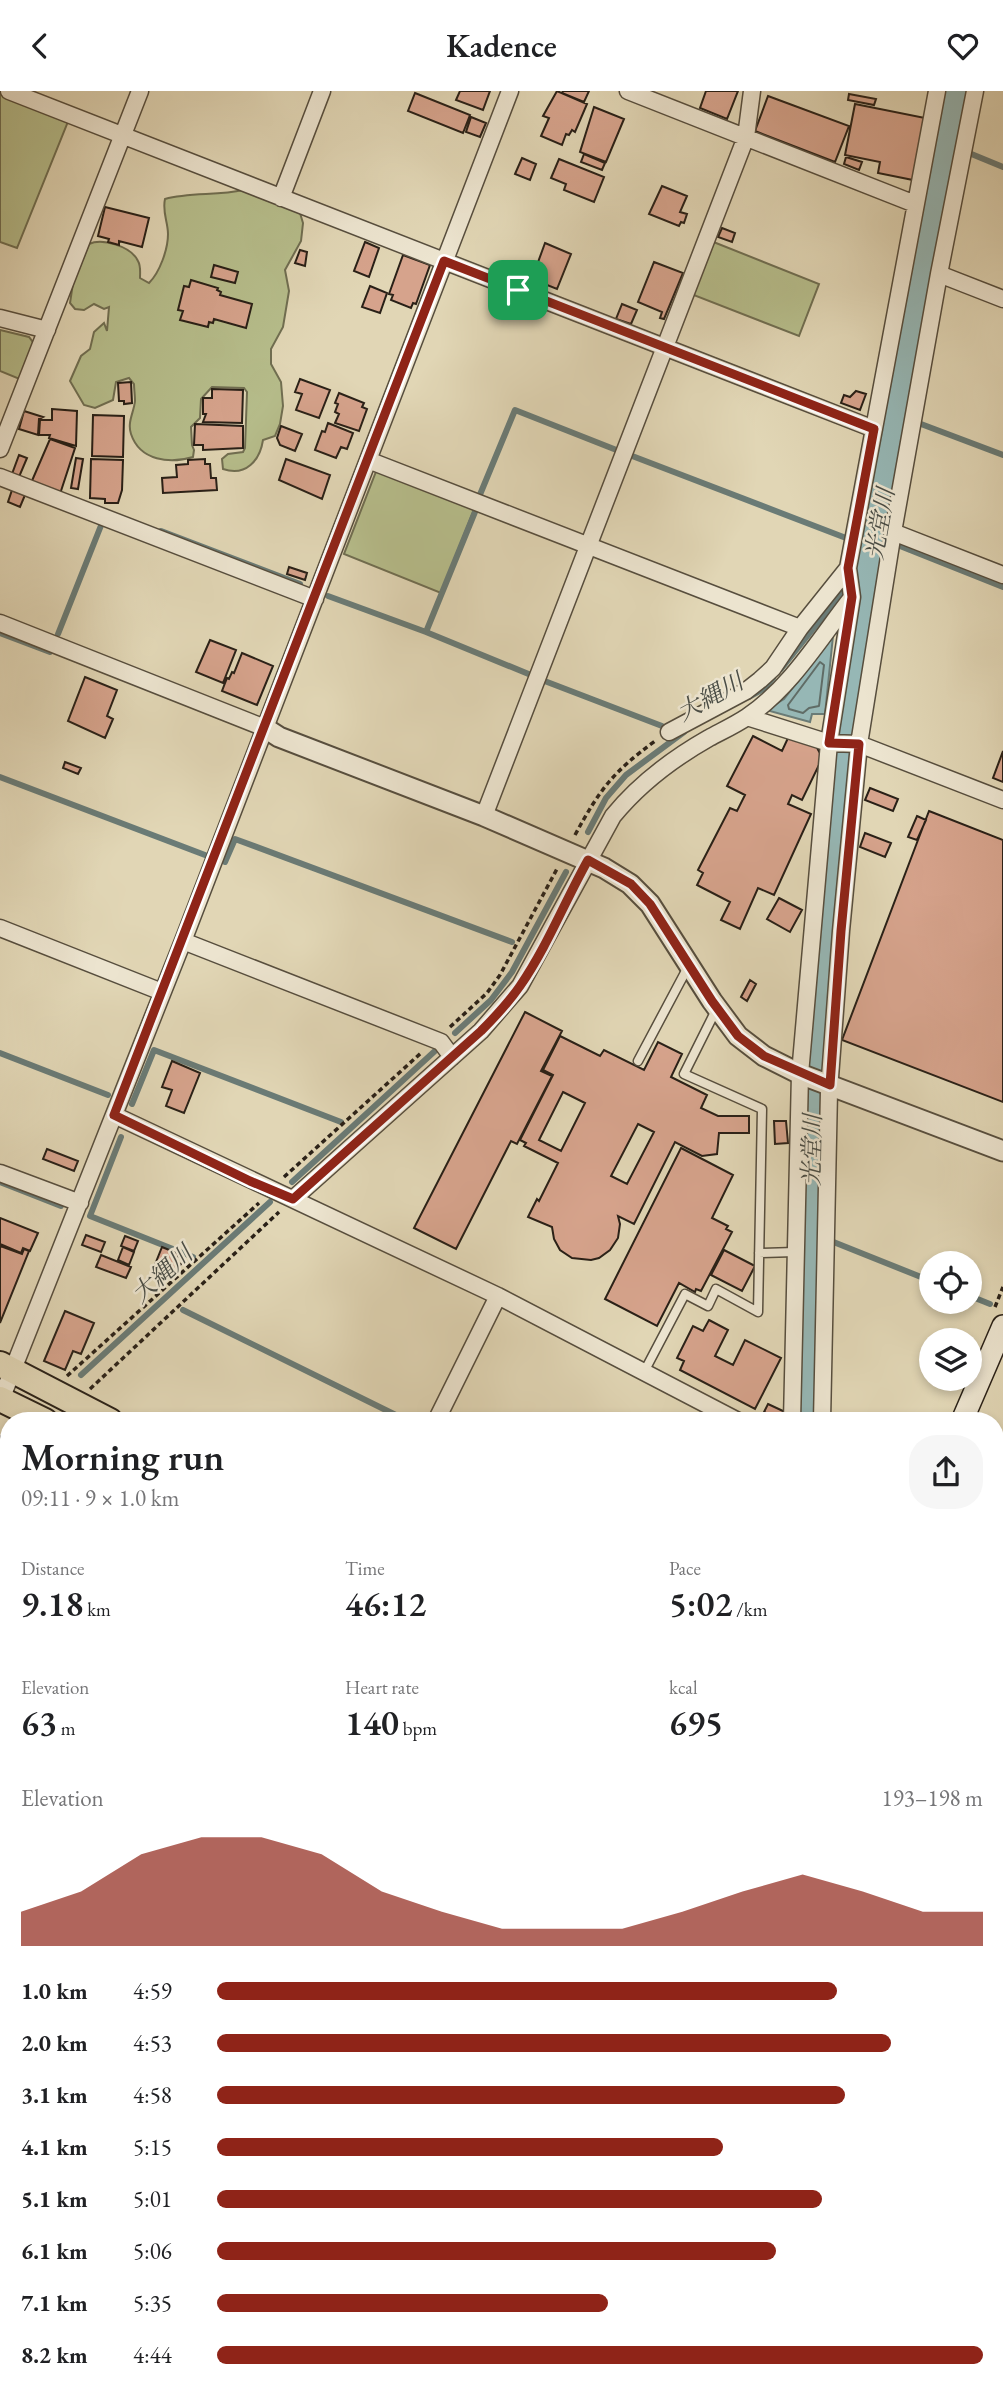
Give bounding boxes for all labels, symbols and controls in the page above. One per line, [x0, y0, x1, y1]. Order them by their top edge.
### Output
text: Kadence [446, 25, 557, 67]
icon: back [21, 27, 59, 65]
icon: heart [944, 27, 982, 65]
pin [488, 260, 548, 320]
icon: arrive [499, 271, 537, 309]
water label: 光堂川 [858, 483, 902, 562]
water label: 大縄川 [671, 664, 751, 728]
water label: 光堂川 [795, 1111, 828, 1186]
water label: 大縄川 [125, 1236, 201, 1309]
map controls [919, 1251, 982, 1391]
button: locate [919, 1251, 982, 1314]
button: layers [919, 1328, 982, 1391]
text: Morning run [21, 1432, 224, 1481]
button: share [909, 1435, 983, 1509]
text: 09:11 · 9 × 1.0 km [21, 1483, 179, 1513]
text: Distance [21, 1556, 84, 1581]
text: Time [345, 1556, 385, 1581]
text: Pace [669, 1556, 701, 1581]
text: 9.18 [21, 1581, 83, 1626]
text: 46:12 [345, 1581, 426, 1626]
text: 5:02 [669, 1581, 732, 1626]
text: km [83, 1597, 111, 1622]
text: /km [732, 1597, 767, 1622]
text: Elevation [21, 1675, 89, 1700]
text: Heart rate [345, 1675, 419, 1700]
text: kcal [669, 1675, 698, 1700]
text: 63 [21, 1700, 57, 1745]
text: 140 [345, 1700, 399, 1745]
text: 695 [669, 1700, 723, 1745]
text: m [57, 1716, 76, 1741]
text: bpm [399, 1716, 437, 1741]
text: Elevation [21, 1783, 104, 1813]
text: 193–198 m [882, 1783, 983, 1813]
text: 1.0 km [21, 1976, 88, 2006]
text: 4:59 [133, 1976, 172, 2006]
text: 2.0 km [21, 2028, 88, 2058]
text: 4:53 [133, 2028, 172, 2058]
text: 3.1 km [21, 2080, 88, 2110]
text: 4:58 [133, 2080, 172, 2110]
text: 4.1 km [21, 2132, 88, 2162]
text: 5:15 [133, 2132, 172, 2162]
text: 5.1 km [21, 2184, 88, 2214]
text: 5:01 [133, 2184, 172, 2214]
text: 6.1 km [21, 2236, 88, 2266]
text: 5:06 [133, 2236, 172, 2266]
text: 7.1 km [21, 2288, 88, 2318]
text: 5:35 [133, 2288, 172, 2318]
text: 8.2 km [21, 2340, 88, 2370]
text: 4:44 [133, 2340, 172, 2370]

